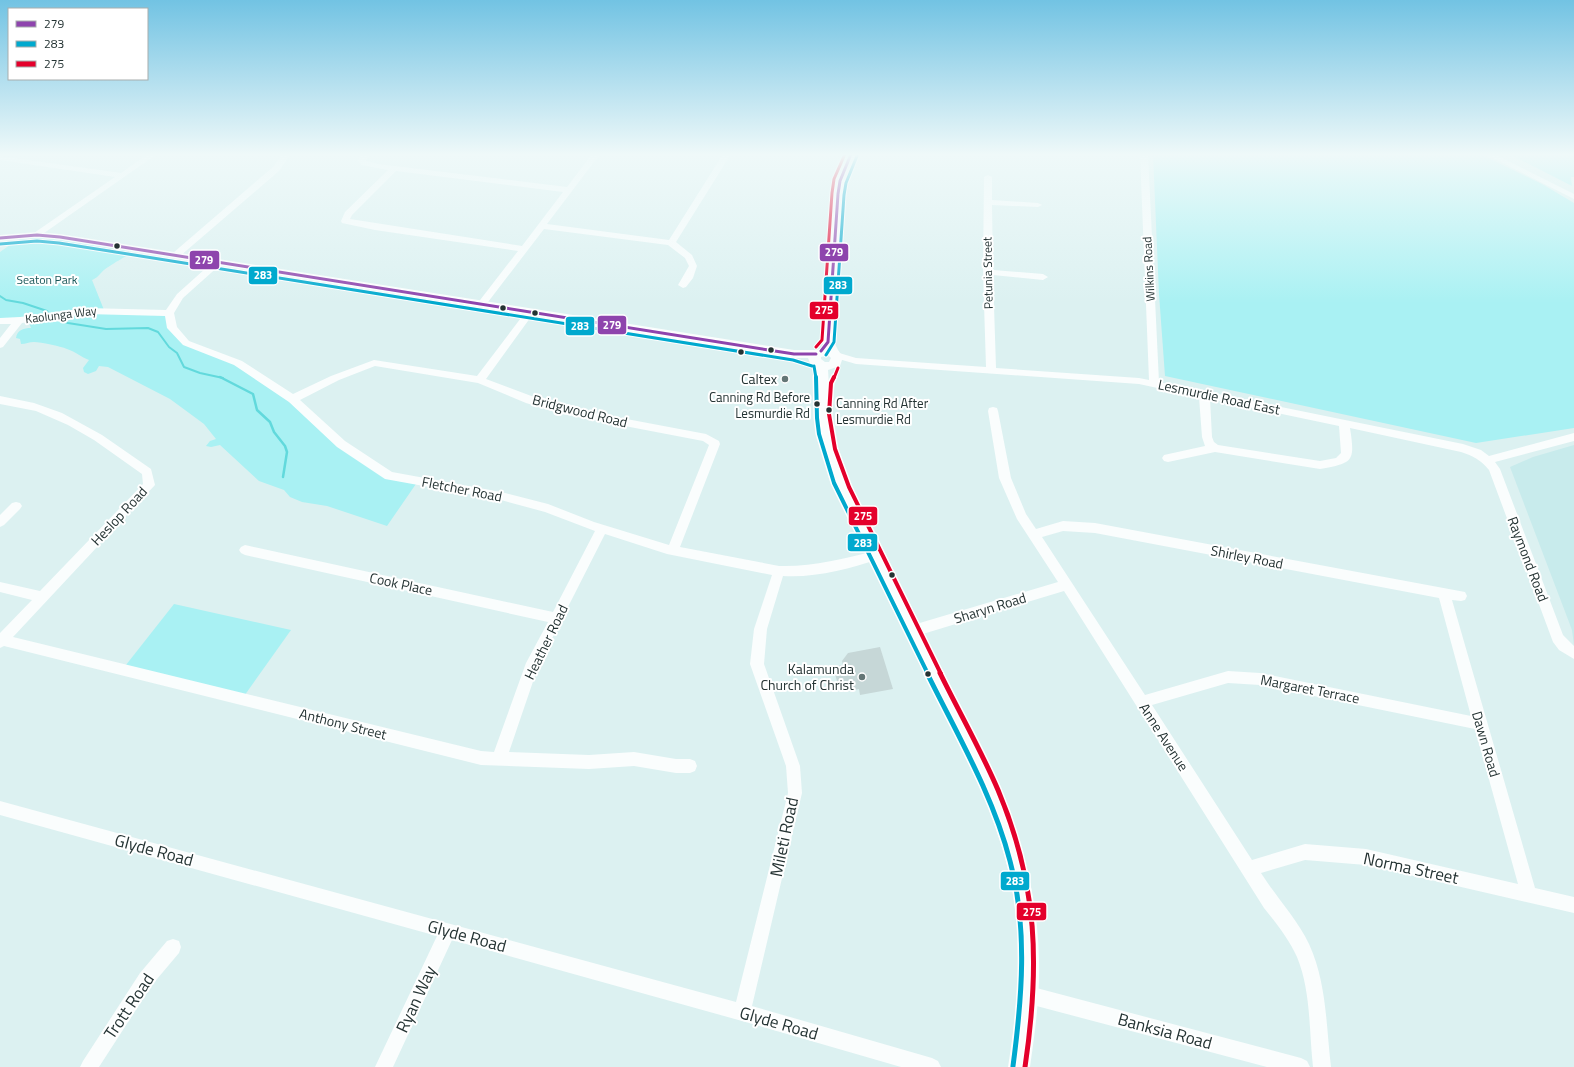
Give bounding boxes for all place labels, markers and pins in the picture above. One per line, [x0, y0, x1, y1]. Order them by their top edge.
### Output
unlabelled marker [112, 241, 122, 251]
unlabelled marker [498, 303, 508, 313]
unlabelled marker [530, 308, 540, 318]
unlabelled marker [766, 345, 776, 355]
unlabelled marker [736, 347, 746, 357]
place label: Caltex [741, 368, 778, 389]
marker: Caltex [780, 374, 790, 384]
place label: Canning Rd Before Lesmurdie Rd [709, 387, 810, 423]
place label: Canning Rd After Lesmurdie Rd [836, 393, 929, 429]
marker: Canning Rd Before Lesmurdie Rd [812, 399, 822, 409]
marker: Canning Rd After Lesmurdie Rd [824, 405, 834, 415]
unlabelled marker [887, 570, 897, 580]
place label: Kalamunda Church of Christ [760, 658, 854, 695]
unlabelled marker [923, 669, 933, 679]
marker: Kalamunda Church of Christ [857, 672, 867, 682]

